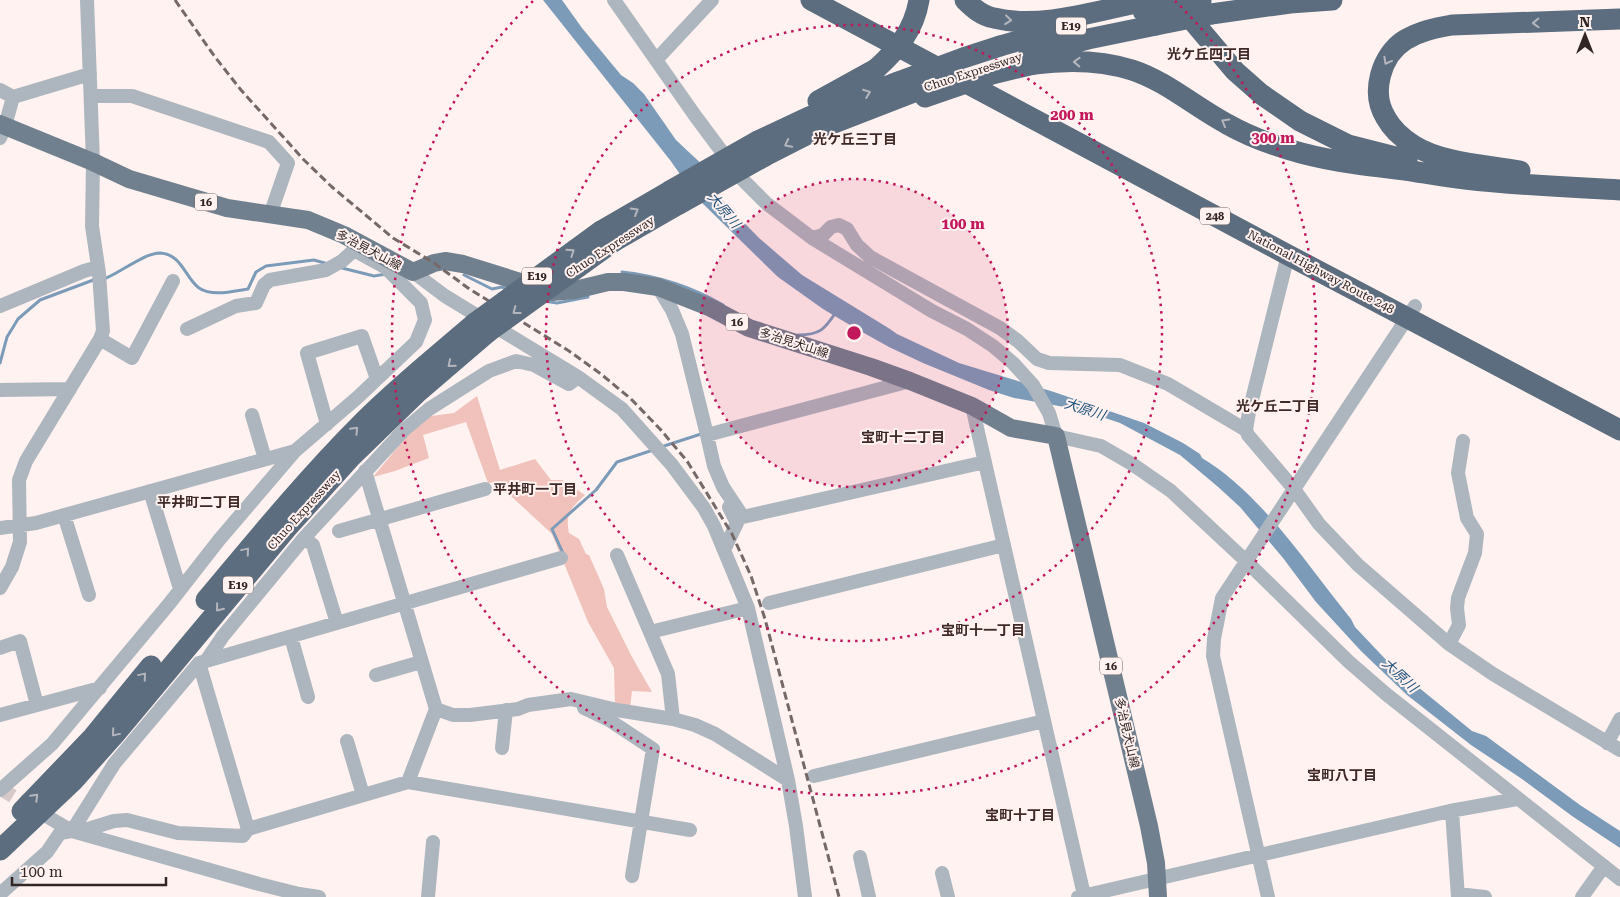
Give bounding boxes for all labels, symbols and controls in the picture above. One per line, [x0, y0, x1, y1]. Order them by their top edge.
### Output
north arrow [1560, 10, 1610, 60]
one-way arrow [1004, 14, 1012, 25]
text: N [1580, 14, 1591, 30]
road number: E19 [1056, 18, 1086, 34]
one-way arrow [1532, 18, 1540, 28]
district label: 光ケ丘四丁目 [1167, 46, 1251, 62]
street label: Chuo Expressway [922, 49, 1025, 94]
one-way arrow [1383, 56, 1393, 65]
one-way arrow [1073, 57, 1081, 68]
one-way arrow [862, 89, 871, 99]
text: 200 m [1050, 106, 1094, 124]
one-way arrow [1221, 119, 1230, 129]
text: 300 m [1251, 129, 1295, 147]
district label: 光ケ丘三丁目 [813, 131, 897, 147]
one-way arrow [784, 138, 793, 148]
water label: 大原川 [704, 189, 745, 233]
road number: 16 [195, 193, 217, 210]
one-way arrow [630, 207, 639, 217]
road number: 248 [1200, 208, 1230, 225]
street label: Chuo Expressway [563, 213, 657, 281]
text: 100 m [941, 215, 985, 233]
street label: 多治見犬山線 [334, 227, 404, 273]
street label: National Highway Route 248 [1245, 227, 1397, 317]
one-way arrow [565, 249, 574, 258]
road number: E19 [522, 268, 552, 284]
one-way arrow [512, 305, 522, 314]
road number: 16 [726, 314, 748, 331]
centre of rings [845, 324, 863, 342]
street label: 多治見犬山線 [758, 325, 830, 361]
one-way arrow [448, 358, 457, 367]
water label: 大原川 [1063, 395, 1109, 424]
district label: 光ケ丘二丁目 [1236, 398, 1320, 414]
one-way arrow [349, 427, 358, 436]
district label: 宝町十二丁目 [861, 429, 945, 445]
street label: Chuo Expressway [265, 467, 344, 553]
district label: 平井町一丁目 [493, 481, 577, 497]
district label: 平井町二丁目 [157, 494, 241, 510]
one-way arrow [241, 548, 249, 557]
road number: E19 [223, 576, 253, 594]
one-way arrow [216, 602, 224, 611]
district label: 宝町十一丁目 [941, 622, 1025, 638]
water label: 大原川 [1379, 655, 1422, 697]
road number: 16 [1100, 658, 1122, 674]
one-way arrow [137, 673, 146, 682]
street label: 多治見犬山線 [1112, 696, 1142, 770]
one-way arrow [112, 727, 121, 736]
district label: 宝町八丁目 [1307, 767, 1377, 783]
one-way arrow [29, 794, 38, 803]
district label: 宝町十丁目 [985, 807, 1055, 823]
scale bar [12, 854, 166, 886]
text: 100 m [20, 863, 63, 881]

